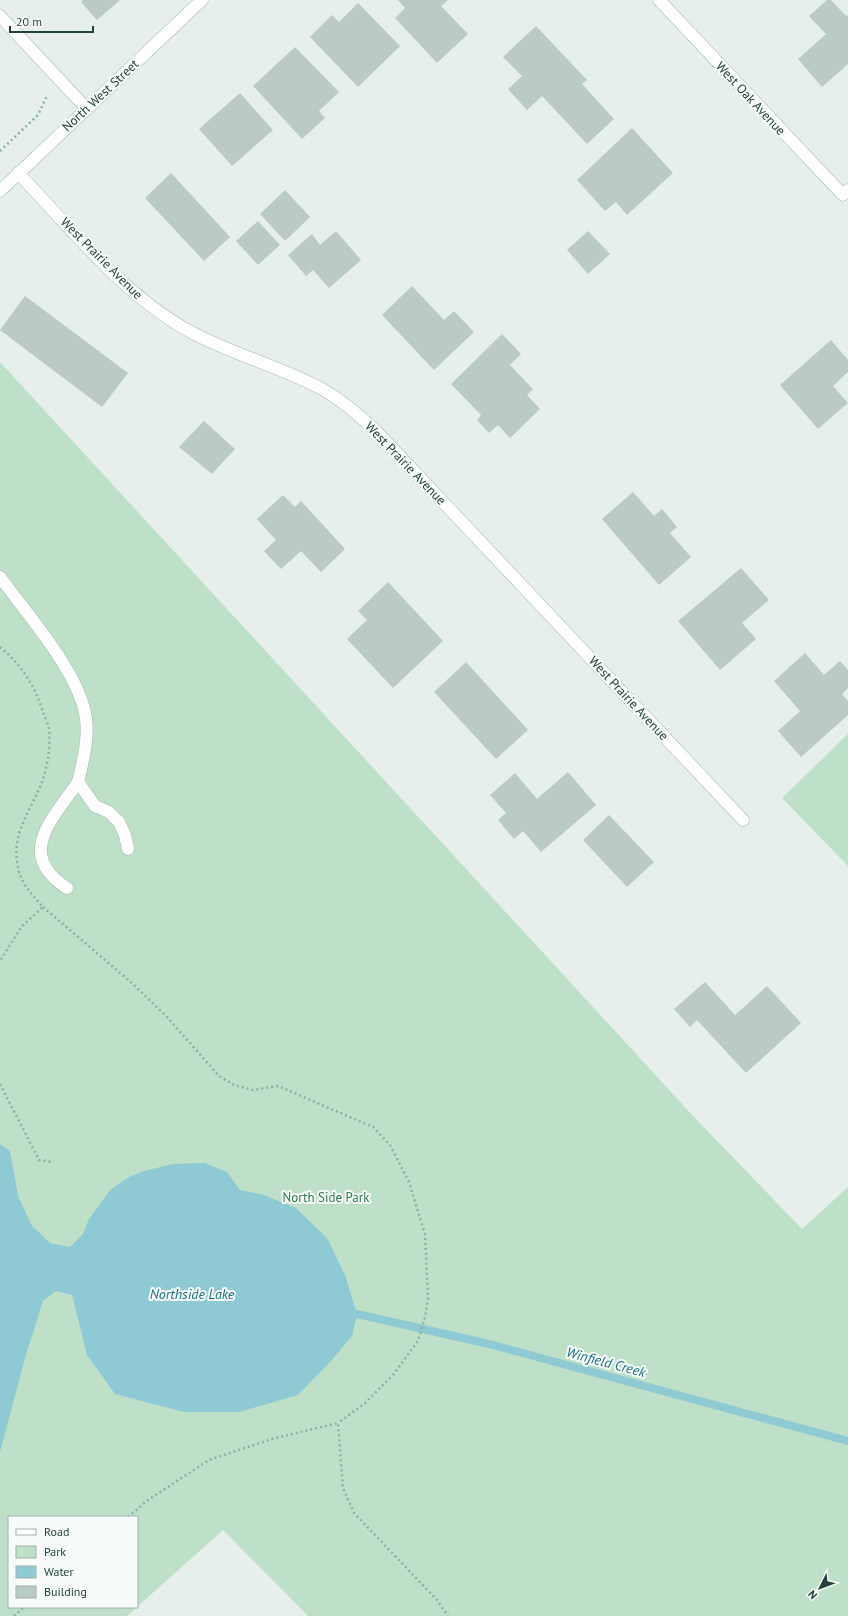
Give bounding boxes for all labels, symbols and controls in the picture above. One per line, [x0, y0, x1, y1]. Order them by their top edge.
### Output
scale bar [10, 8, 93, 34]
text: 20 m [16, 14, 42, 29]
street label: North West Street [58, 55, 143, 135]
street label: West Oak Avenue [712, 58, 789, 139]
street label: West Prairie Avenue [57, 214, 146, 303]
street label: West Prairie Avenue [361, 418, 450, 509]
street label: West Prairie Avenue [585, 653, 672, 744]
park label: North Side Park [283, 1189, 370, 1206]
water label: Northside Lake [150, 1285, 235, 1303]
water label: Winfield Creek [564, 1343, 648, 1381]
legend [8, 1516, 138, 1608]
text: Road [44, 1524, 69, 1539]
text: Park [44, 1544, 66, 1559]
text: Water [44, 1564, 74, 1579]
north arrow [800, 1568, 840, 1608]
text: Building [44, 1584, 87, 1599]
text: N [805, 1587, 820, 1602]

